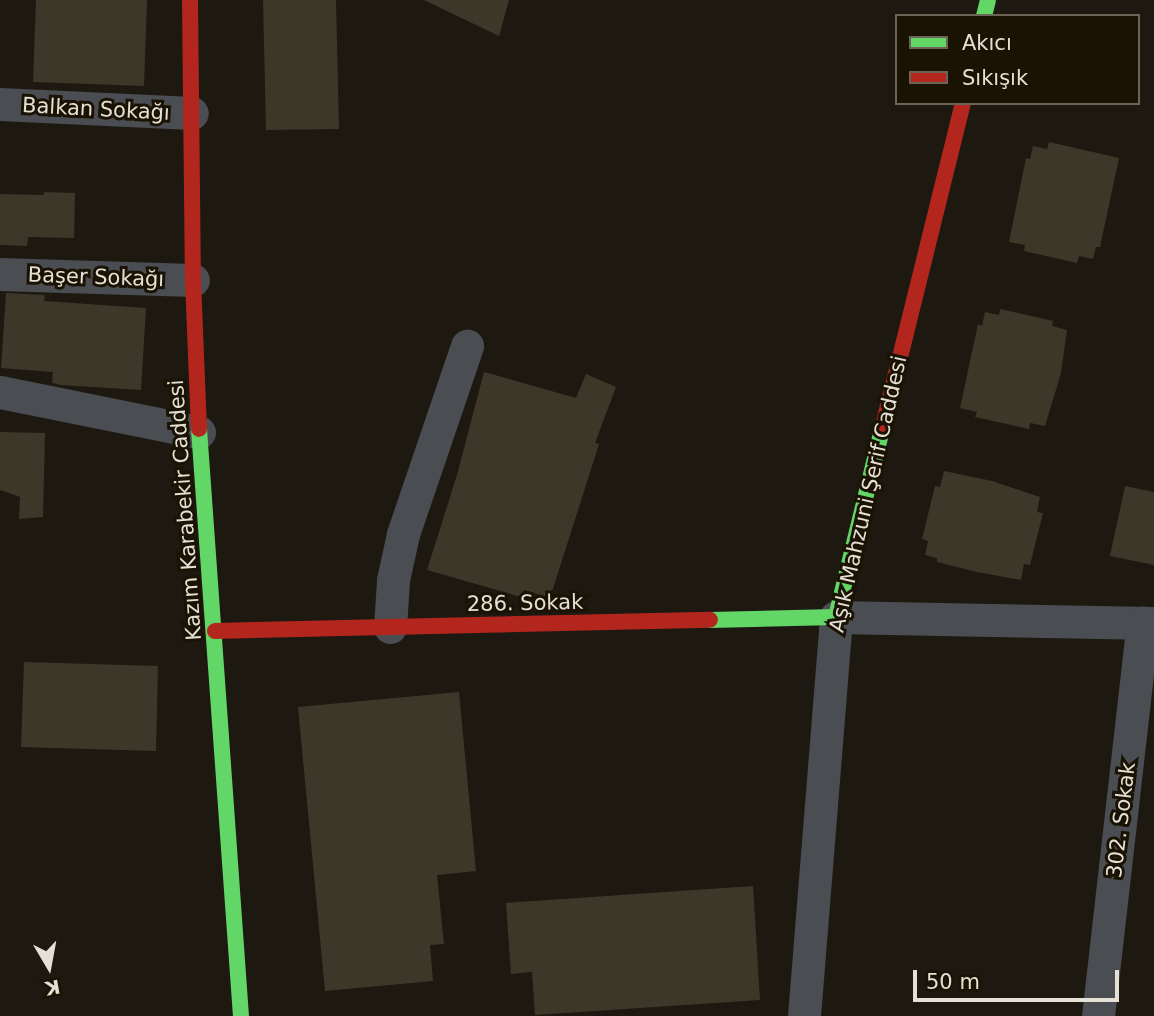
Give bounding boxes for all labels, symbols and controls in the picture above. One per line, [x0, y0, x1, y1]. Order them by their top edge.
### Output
legend [895, 14, 1140, 105]
text: Akıcı [962, 31, 1012, 55]
text: Sıkışık [962, 66, 1028, 90]
street label: Balkan Sokağı [22, 93, 170, 125]
street label: Başer Sokağı [27, 262, 165, 292]
street label: Aşık Mahzuni Şerif Caddesi [824, 353, 912, 635]
street label: Kazım Karabekir Caddesi [163, 379, 207, 641]
street label: 286. Sokak [467, 589, 583, 617]
street label: 302. Sokak [1101, 761, 1141, 879]
north arrow [14, 932, 84, 1002]
scale bar [916, 956, 1122, 1000]
text: 50 m [926, 970, 980, 994]
text: K [43, 976, 62, 1000]

